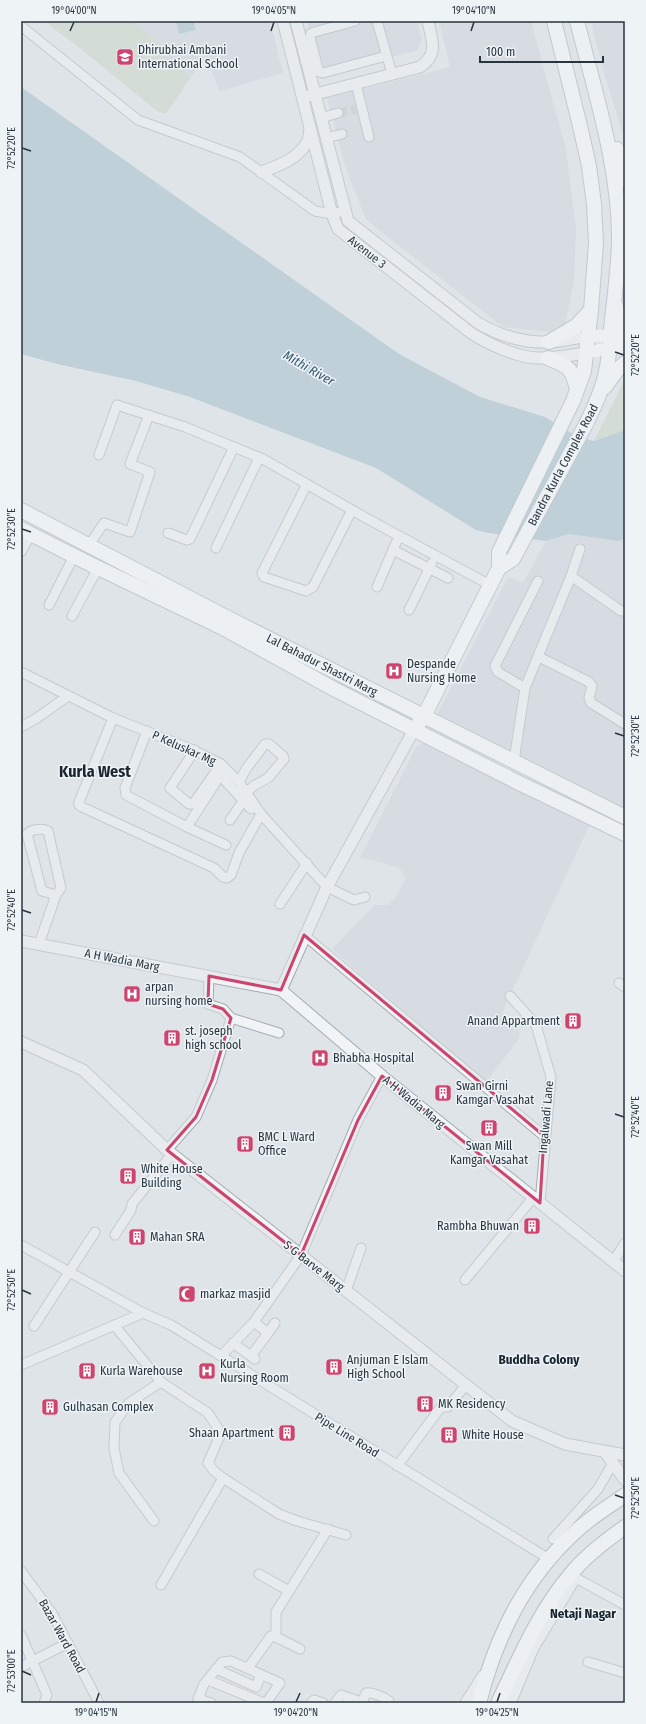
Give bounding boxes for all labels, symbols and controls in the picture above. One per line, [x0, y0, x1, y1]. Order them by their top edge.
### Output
text: 19°04'00"N [51, 5, 97, 17]
text: 19°04'05"N [252, 5, 296, 17]
text: 19°04'10"N [452, 5, 496, 17]
scale bar [480, 38, 603, 64]
place label: Dhirubhai Ambani International School [138, 43, 238, 71]
text: 100 m [486, 45, 515, 59]
school or university icon: Dhirubhai Ambani International School [115, 47, 135, 67]
text: 72°52'20"E [6, 127, 18, 169]
street label: Avenue 3 [345, 233, 389, 271]
text: 72°52'20"E [630, 334, 642, 376]
water label: Mithi River [281, 347, 338, 389]
street label: Bandra Kurla Complex Road [525, 402, 601, 528]
text: 72°52'30"E [6, 508, 18, 550]
street label: Lal Bahadur Shastri Marg [264, 631, 380, 699]
place label: Despande Nursing Home [407, 657, 476, 685]
hospital icon: Despande Nursing Home [384, 661, 404, 681]
text: 72°52'30"E [630, 715, 642, 757]
street label: P Keluskar Mg [150, 728, 218, 768]
district label: Kurla West [59, 762, 131, 781]
text: 72°52'40"E [6, 889, 18, 931]
street label: A H Wadia Marg [83, 946, 161, 974]
place label: arpan nursing home [145, 980, 212, 1008]
hospital icon: arpan nursing home [122, 984, 142, 1004]
building icon: Anand Appartment [563, 1011, 583, 1031]
place label: Anand Appartment [468, 1014, 560, 1028]
place label: st. joseph high school [185, 1024, 242, 1052]
building icon: st. joseph high school [162, 1028, 182, 1048]
hospital icon: Bhabha Hospital [310, 1048, 330, 1068]
place label: Bhabha Hospital [333, 1051, 414, 1065]
street label: A H Wadia Marg [380, 1073, 448, 1132]
place label: Swan Girni Kamgar Vasahat [456, 1079, 534, 1107]
street label: Ingalwadi Lane [536, 1080, 556, 1154]
building icon: Swan Girni Kamgar Vasahat [433, 1083, 453, 1103]
text: 72°52'40"E [630, 1096, 642, 1138]
building icon: Swan Mill Kamgar Vasahat [479, 1118, 499, 1138]
place label: BMC L Ward Office [258, 1130, 315, 1158]
building icon: BMC L Ward Office [235, 1134, 255, 1154]
place label: Swan Mill Kamgar Vasahat [450, 1139, 528, 1167]
place label: White House Building [141, 1162, 203, 1190]
building icon: White House Building [118, 1166, 138, 1186]
building icon: Rambha Bhuwan [522, 1216, 542, 1236]
place label: Rambha Bhuwan [437, 1219, 519, 1233]
building icon: Mahan SRA [127, 1227, 147, 1247]
place label: Mahan SRA [150, 1230, 205, 1244]
street label: S G Barve Marg [281, 1238, 347, 1294]
text: 72°52'50"E [6, 1269, 18, 1311]
mosque icon: markaz masjid [177, 1284, 197, 1304]
place label: markaz masjid [200, 1287, 271, 1301]
district label: Buddha Colony [498, 1352, 580, 1367]
place label: Anjuman E Islam High School [347, 1353, 428, 1381]
place label: Kurla Nursing Room [220, 1357, 289, 1385]
building icon: Anjuman E Islam High School [324, 1357, 344, 1377]
building icon: Kurla Warehouse [77, 1361, 97, 1381]
hospital icon: Kurla Nursing Room [197, 1361, 217, 1381]
place label: Kurla Warehouse [100, 1364, 183, 1378]
building icon: MK Residency [415, 1394, 435, 1414]
building icon: Gulhasan Complex [40, 1397, 60, 1417]
place label: MK Residency [438, 1397, 506, 1411]
place label: Gulhasan Complex [63, 1400, 154, 1414]
street label: Pipe Line Road [312, 1410, 382, 1460]
building icon: Shaan Apartment [277, 1423, 297, 1443]
building icon: White House [439, 1425, 459, 1445]
place label: Shaan Apartment [189, 1426, 274, 1440]
place label: White House [462, 1428, 524, 1442]
text: 72°52'50"E [630, 1477, 642, 1519]
street label: Bazar Ward Road [36, 1597, 88, 1675]
district label: Netaji Nagar [550, 1606, 616, 1621]
text: 72°53'00"E [6, 1649, 18, 1692]
text: 19°04'15"N [74, 1707, 118, 1719]
text: 19°04'20"N [274, 1707, 318, 1719]
text: 19°04'25"N [475, 1707, 519, 1719]

